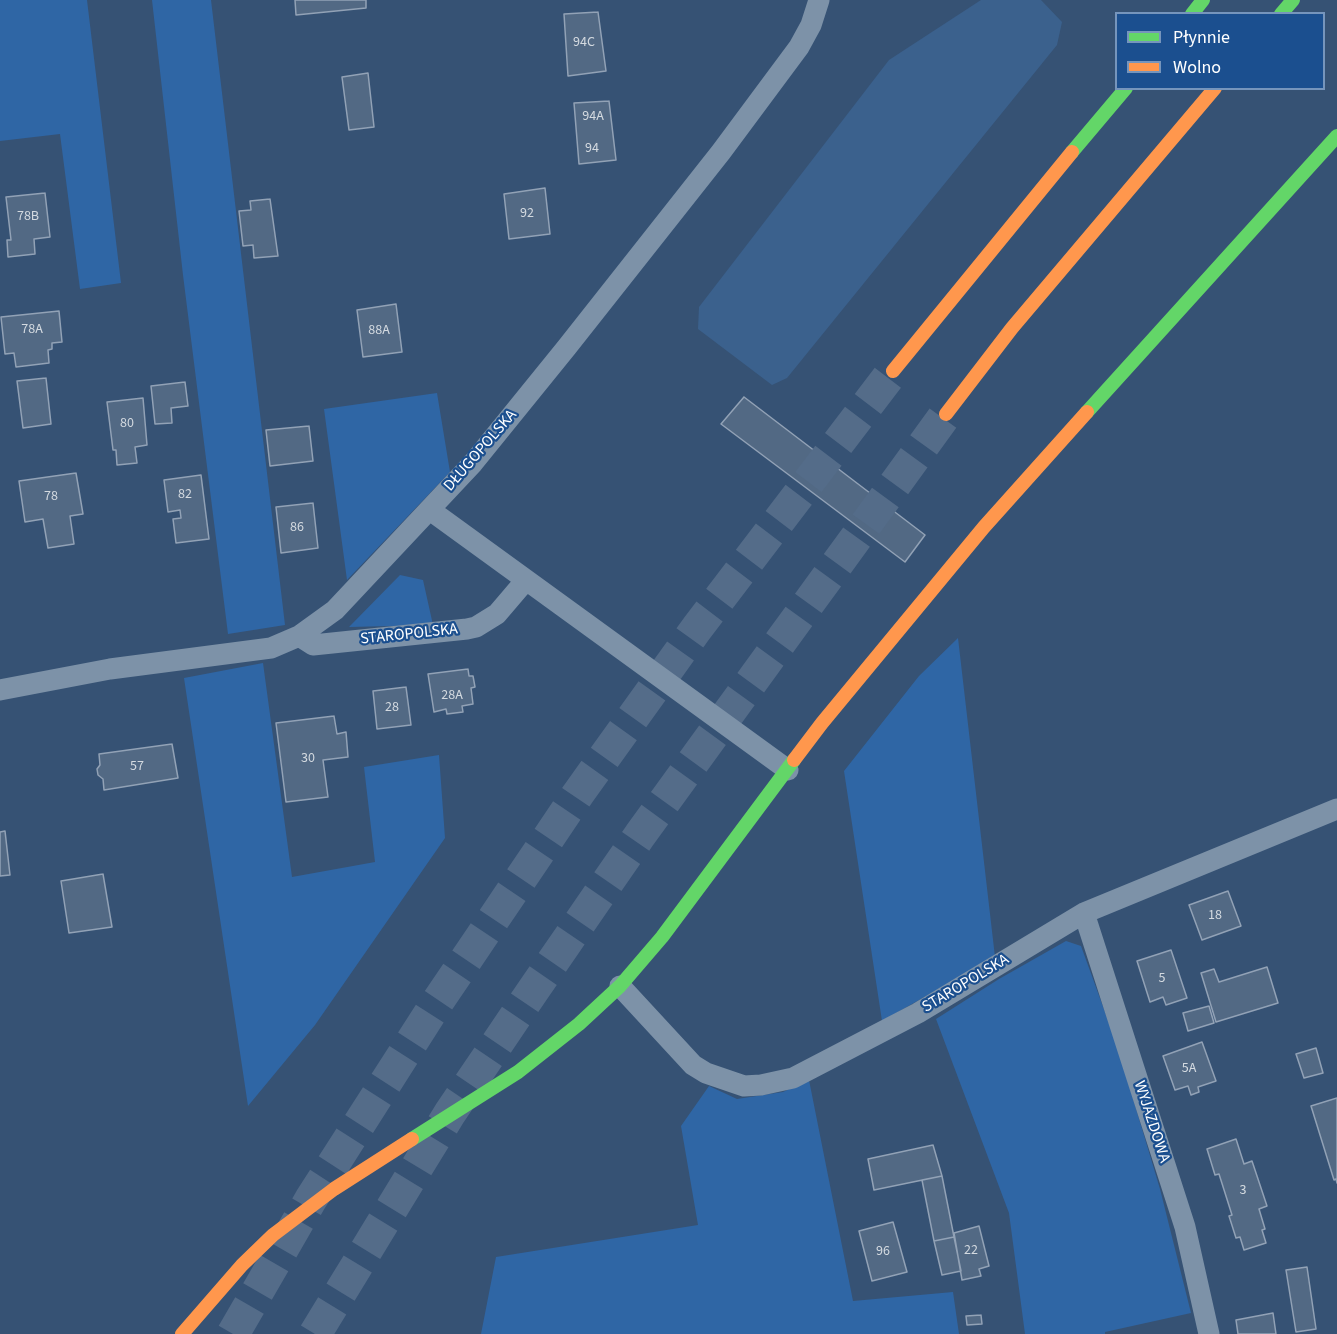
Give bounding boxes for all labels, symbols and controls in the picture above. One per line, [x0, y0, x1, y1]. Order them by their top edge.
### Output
legend [1115, 12, 1325, 90]
text: Płynnie [1173, 25, 1230, 50]
house number: 94C [573, 35, 595, 51]
text: Wolno [1173, 55, 1221, 80]
house number: 94A [582, 109, 604, 125]
house number: 94 [585, 141, 599, 157]
house number: 92 [520, 206, 534, 222]
house number: 78B [17, 209, 39, 225]
house number: 78A [21, 322, 43, 338]
house number: 88A [368, 323, 390, 339]
street label: DŁUGOPOLSKA [440, 406, 522, 496]
house number: 80 [120, 416, 134, 432]
house number: 82 [178, 487, 192, 503]
house number: 78 [44, 489, 58, 505]
house number: 86 [290, 520, 304, 536]
street label: STAROPOLSKA [359, 620, 459, 650]
house number: 28A [441, 688, 463, 704]
house number: 28 [385, 700, 399, 716]
house number: 30 [301, 751, 315, 767]
house number: 57 [130, 759, 144, 775]
house number: 18 [1208, 908, 1222, 924]
street label: STAROPOLSKA [919, 951, 1013, 1017]
house number: 5 [1159, 971, 1165, 987]
house number: 5A [1182, 1061, 1196, 1077]
street label: WYJAZDOWA [1129, 1079, 1173, 1165]
house number: 3 [1240, 1183, 1246, 1199]
house number: 22 [964, 1243, 978, 1259]
house number: 96 [876, 1244, 890, 1260]

